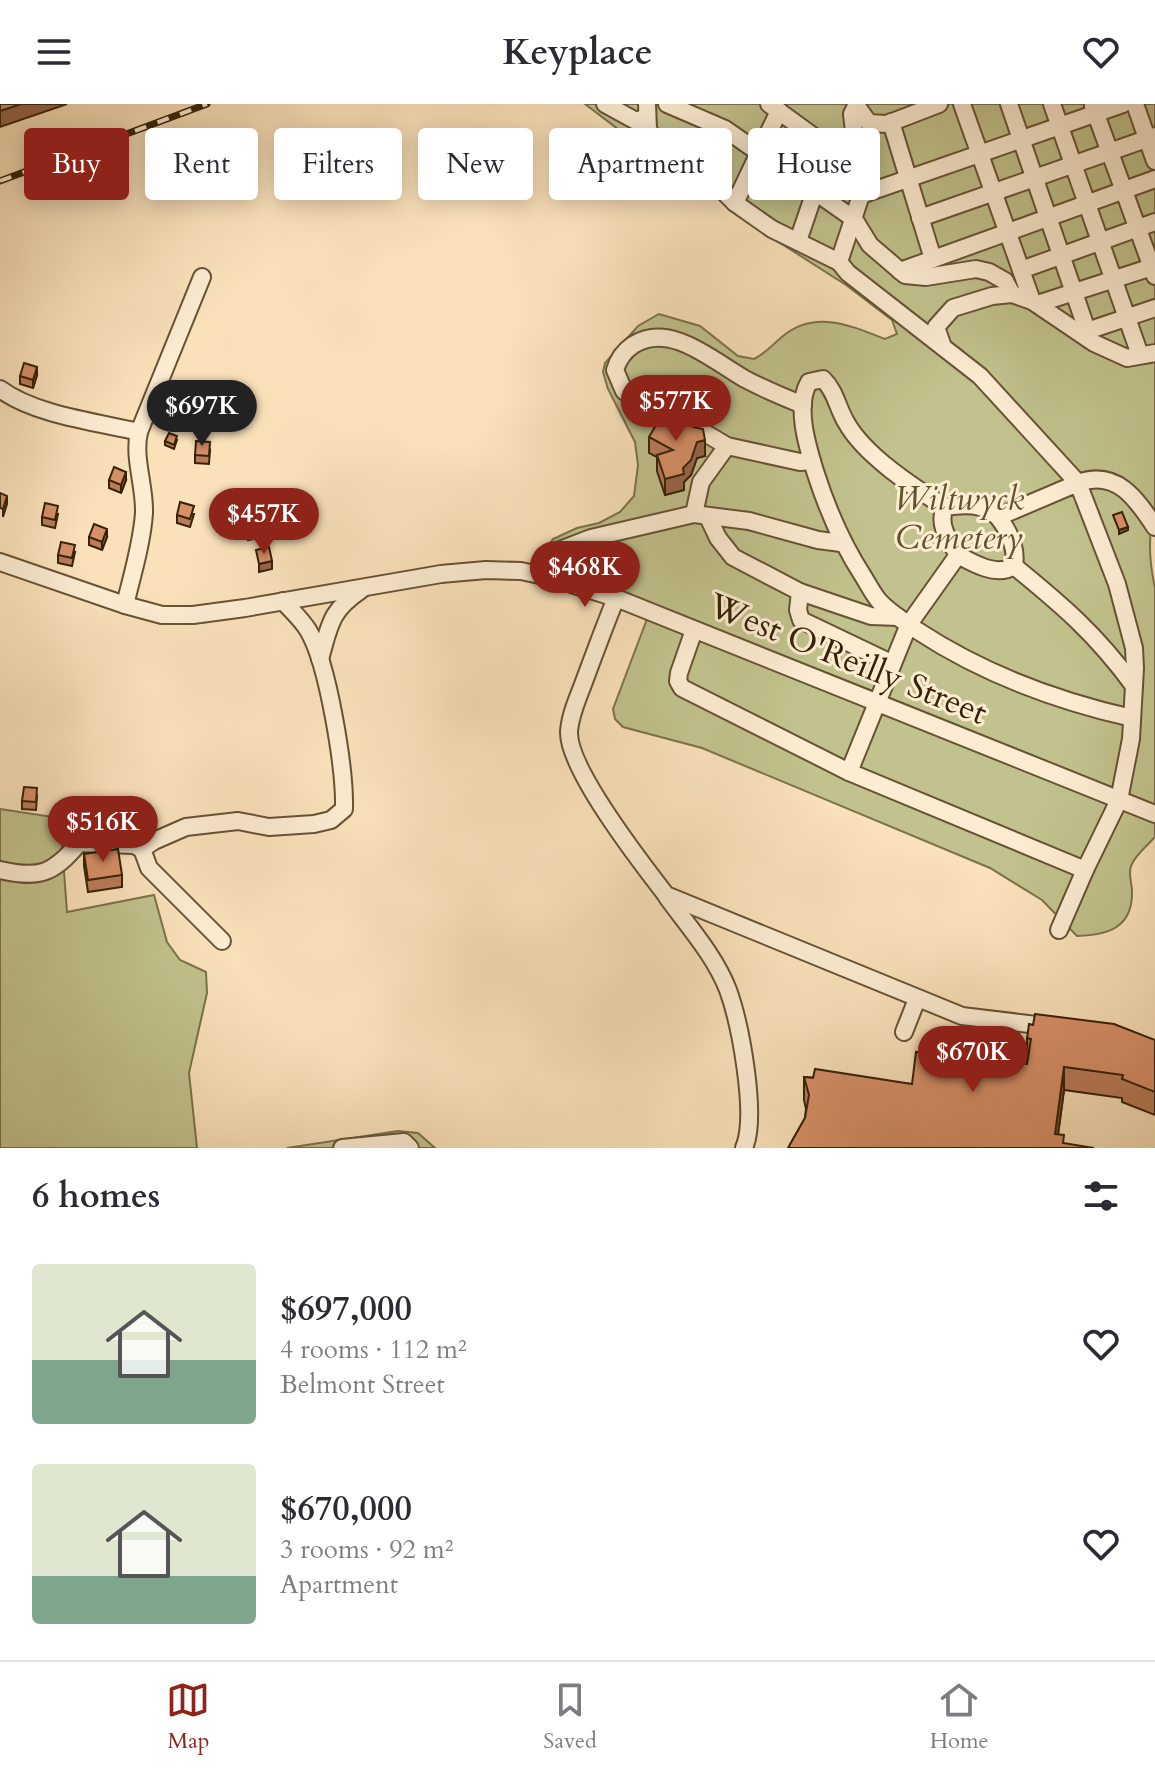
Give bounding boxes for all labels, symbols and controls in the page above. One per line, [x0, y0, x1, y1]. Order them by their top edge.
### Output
text: Keyplace [503, 28, 652, 77]
icon: menu [32, 30, 76, 74]
icon: heart [1079, 30, 1123, 74]
chip: Buy [24, 128, 129, 200]
chip: Rent [145, 128, 258, 200]
chip: Filters [274, 128, 402, 200]
chip: New [418, 128, 533, 200]
chip: Apartment [549, 128, 732, 200]
chip: House [748, 128, 880, 200]
pin: $577K [620, 375, 732, 443]
pin: $697K [146, 380, 258, 448]
text: $577K [639, 383, 713, 418]
text: $697K [165, 388, 239, 423]
park label: Wiltwyck Cemetery [894, 476, 1024, 561]
pin: $457K [208, 488, 320, 556]
text: $457K [227, 496, 301, 531]
pin: $468K [529, 541, 641, 609]
text: $468K [548, 549, 622, 584]
street label: West O'Reilly Street [701, 582, 994, 736]
pin: $516K [47, 796, 159, 864]
text: $516K [66, 804, 140, 839]
pin: $670K [917, 1026, 1029, 1094]
text: $670K [936, 1034, 1010, 1069]
text: 6 homes [32, 1173, 160, 1219]
icon: filters [1079, 1174, 1123, 1218]
text: $697,000 [280, 1286, 412, 1332]
icon: home [96, 1296, 192, 1392]
icon: heart [1079, 1322, 1123, 1366]
text: 4 rooms · 112 m² [280, 1332, 467, 1367]
text: Belmont Street [280, 1367, 445, 1402]
text: $670,000 [280, 1486, 412, 1532]
icon: home [96, 1496, 192, 1592]
icon: heart [1079, 1522, 1123, 1566]
text: 3 rooms · 92 m² [280, 1532, 453, 1567]
text: Apartment [280, 1567, 398, 1602]
tab: Map [166, 1678, 210, 1756]
tab: Saved [543, 1678, 597, 1756]
tab: Home [930, 1678, 989, 1756]

